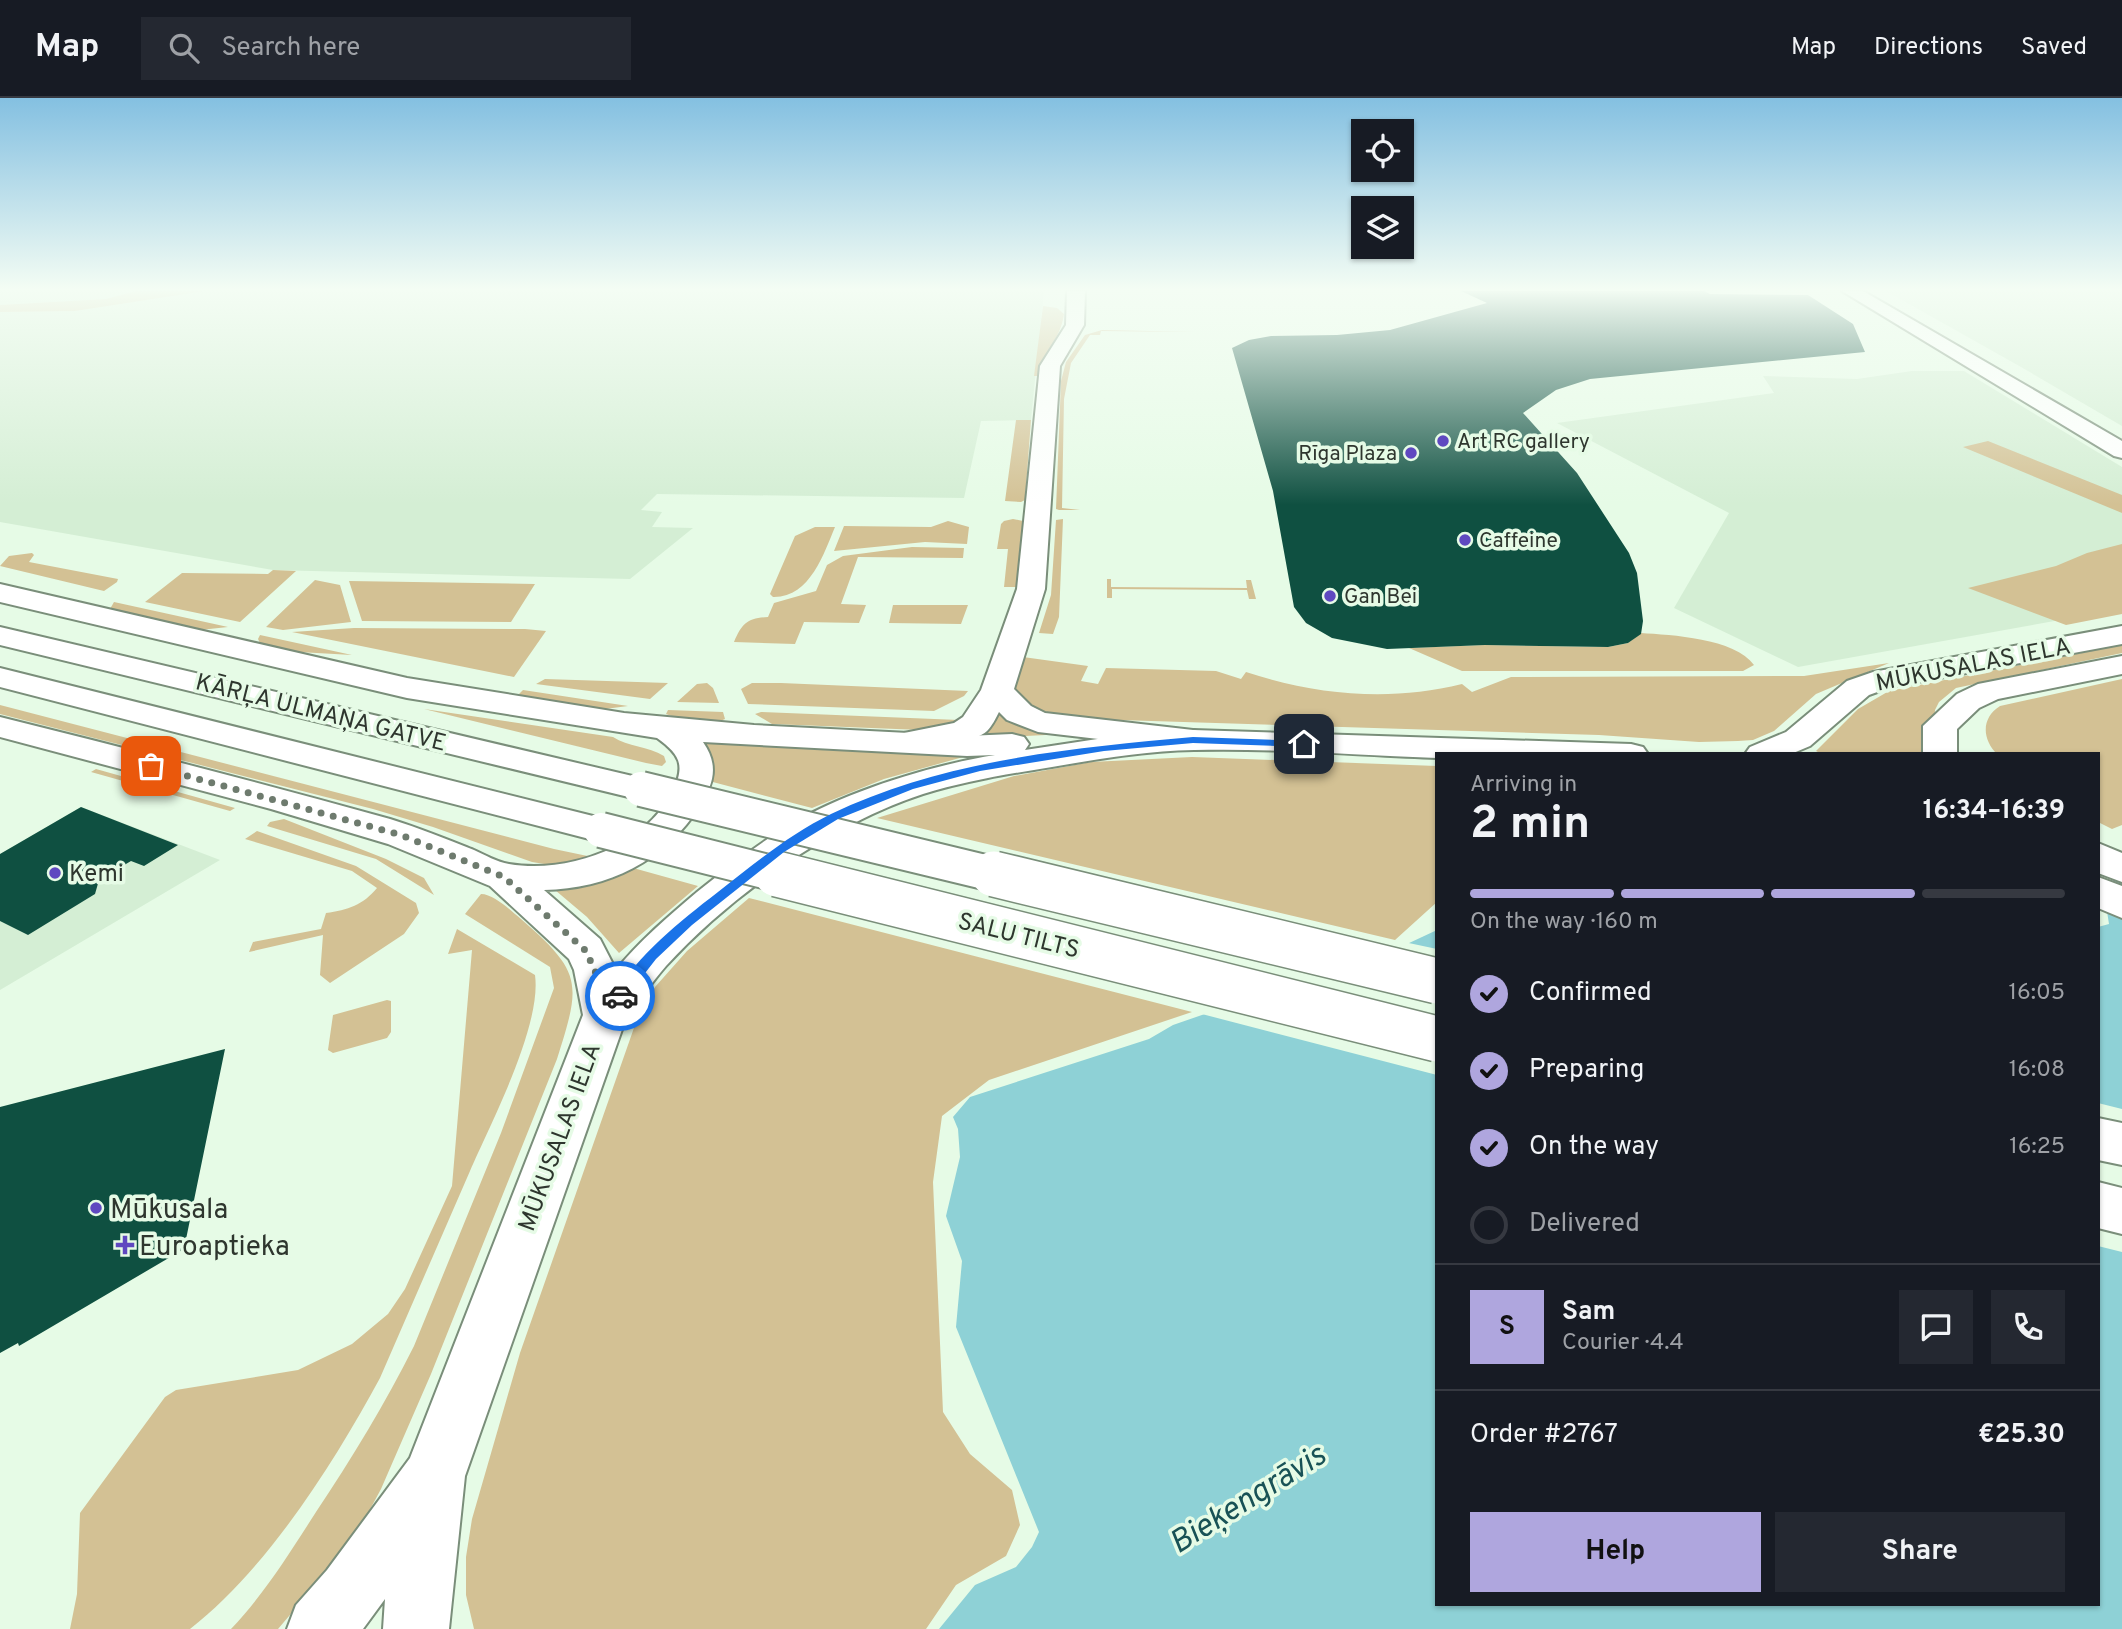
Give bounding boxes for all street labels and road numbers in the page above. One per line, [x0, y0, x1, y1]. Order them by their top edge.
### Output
street label: MŪKUSALAS IELA [1873, 631, 2073, 700]
street label: KĀRĻA ULMAŅA GATVE [192, 667, 449, 760]
street label: SALU TILTS [955, 907, 1082, 967]
street label: MŪKUSALAS IELA [512, 1039, 609, 1236]

